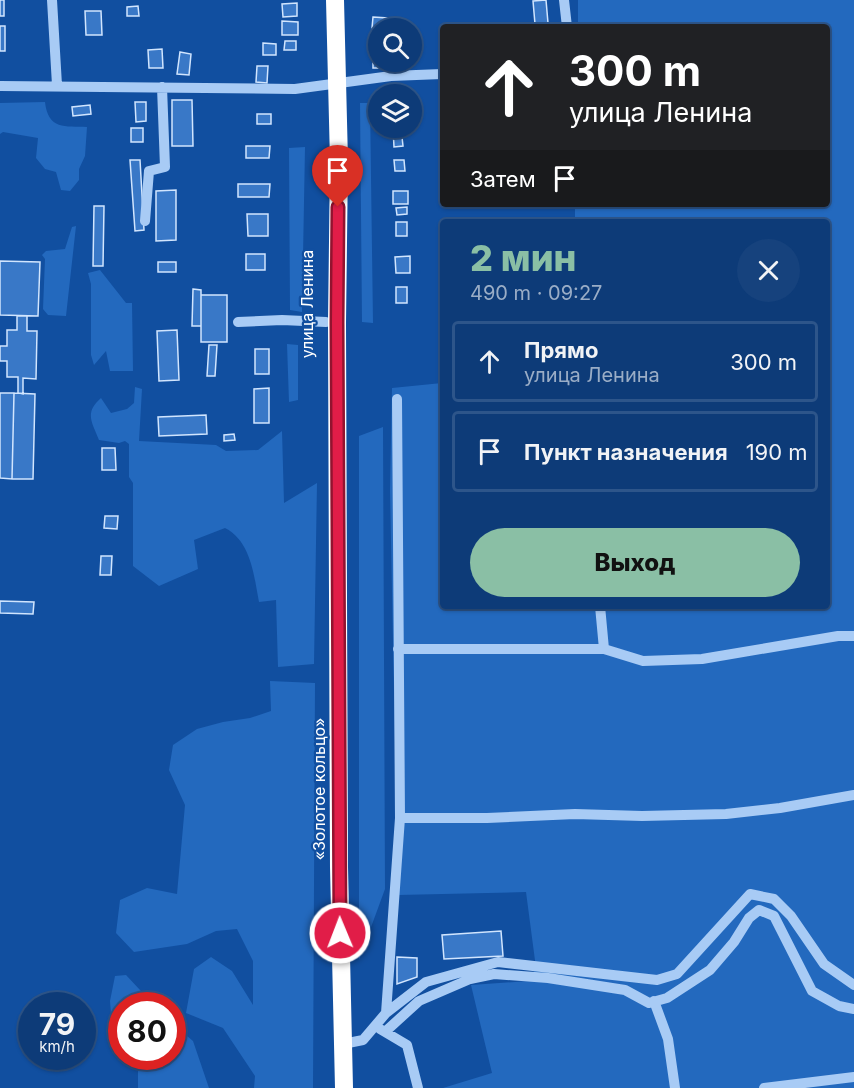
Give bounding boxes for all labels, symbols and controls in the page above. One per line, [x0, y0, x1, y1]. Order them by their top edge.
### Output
map controls [368, 18, 422, 138]
button: search [368, 18, 422, 72]
text: 300 m [569, 45, 701, 96]
icon: ahead [470, 48, 548, 126]
button: layers [368, 84, 422, 138]
text: улица Ленина [569, 96, 752, 129]
pin [312, 145, 363, 207]
icon: arrive [321, 154, 354, 187]
icon: arrive [548, 162, 581, 195]
text: Затем [470, 166, 536, 192]
text: 2 мин [470, 236, 576, 280]
button: close [737, 239, 800, 302]
street label: улица Ленина [297, 250, 317, 358]
text: 490 m · 09:27 [470, 281, 602, 305]
text: Прямо [524, 337, 598, 363]
icon: ahead [473, 345, 506, 378]
text: 300 m [730, 349, 797, 375]
text: улица Ленина [524, 363, 660, 387]
icon: arrive [473, 435, 506, 468]
text: Пункт назначения [524, 439, 728, 465]
text: 190 m [746, 439, 808, 465]
button: Выход [470, 528, 800, 597]
street label: «Золотое кольцо» [309, 718, 329, 860]
position arrow [308, 901, 372, 965]
speed limit sign: 80 [108, 992, 186, 1070]
text: 79 [39, 1006, 75, 1042]
text: km/h [39, 1037, 75, 1056]

